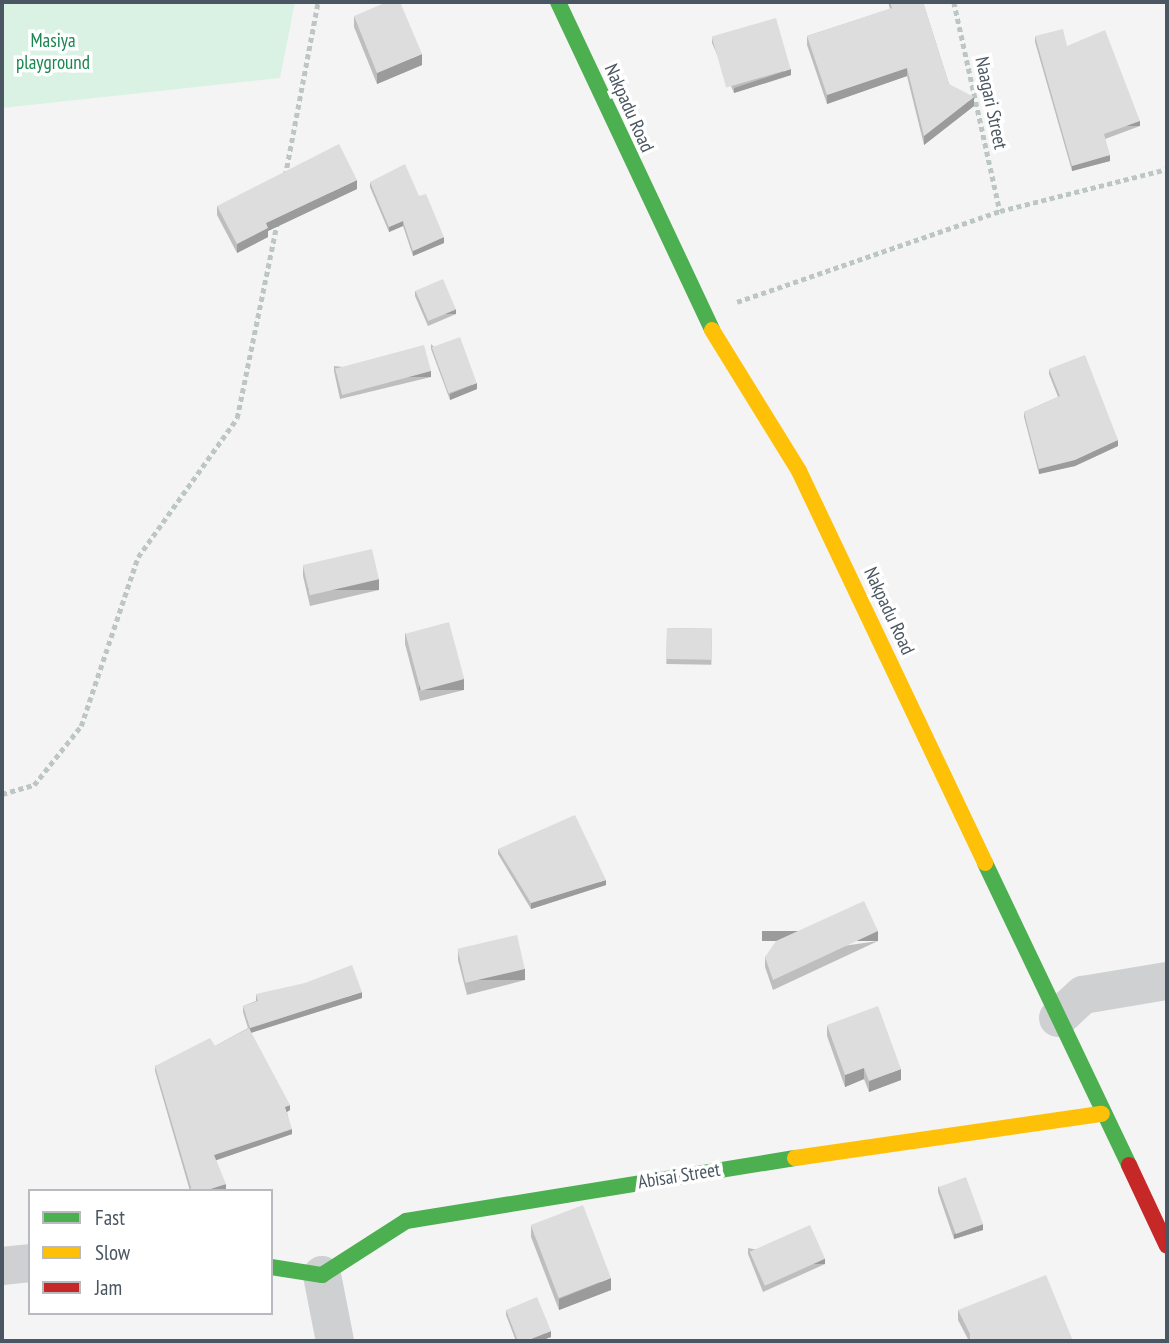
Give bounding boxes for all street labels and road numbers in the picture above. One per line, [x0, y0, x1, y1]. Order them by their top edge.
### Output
street label: Naagari Street [970, 55, 1012, 151]
street label: Nakpadu Road [599, 60, 659, 156]
street label: Nakpadu Road [859, 564, 919, 658]
street label: Abisai Street [636, 1158, 722, 1194]

